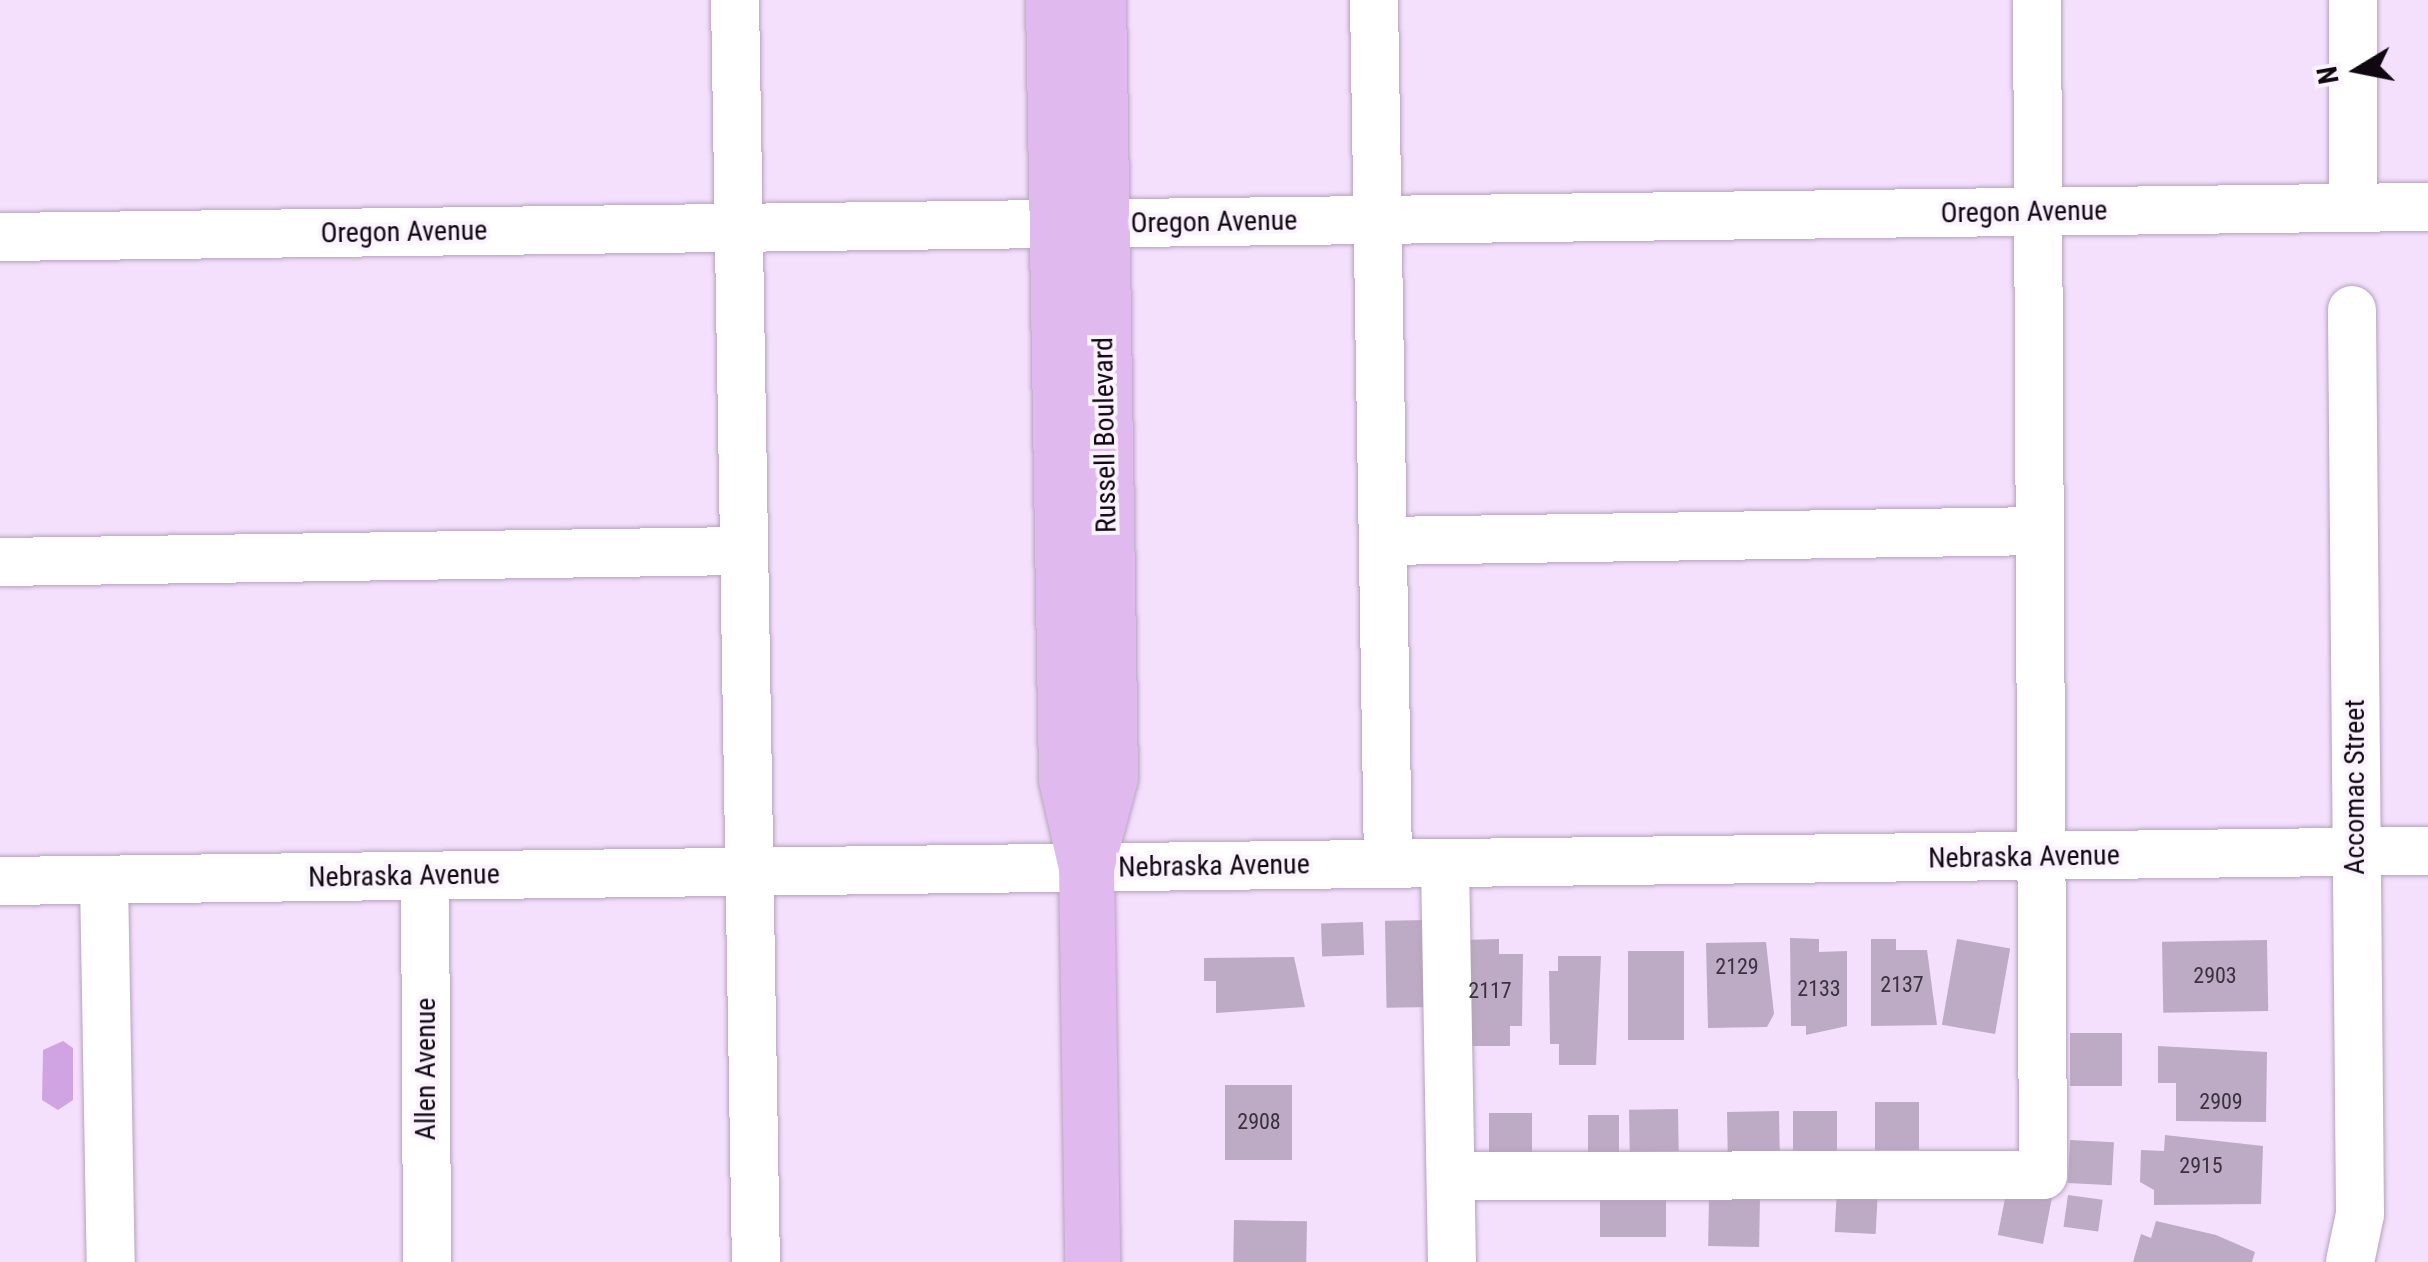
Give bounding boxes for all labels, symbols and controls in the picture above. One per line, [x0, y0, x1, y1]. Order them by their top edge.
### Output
north arrow [2308, 20, 2408, 120]
text: N [2310, 64, 2346, 87]
street label: Oregon Avenue [1940, 194, 2108, 230]
street label: Oregon Avenue [1130, 204, 1298, 240]
street label: Oregon Avenue [320, 214, 488, 250]
street label: Russell Boulevard [1086, 337, 1124, 533]
street label: Accomac Street [2338, 699, 2372, 875]
street label: Nebraska Avenue [1928, 839, 2120, 875]
street label: Nebraska Avenue [1118, 848, 1310, 884]
street label: Nebraska Avenue [308, 858, 500, 894]
house number: 2129 [1715, 954, 1759, 980]
house number: 2903 [2193, 963, 2237, 989]
house number: 2137 [1880, 972, 1924, 998]
house number: 2133 [1797, 976, 1841, 1002]
house number: 2117 [1468, 978, 1512, 1004]
street label: Allen Avenue [409, 998, 443, 1140]
house number: 2909 [2199, 1089, 2243, 1115]
house number: 2908 [1237, 1109, 1281, 1135]
house number: 2915 [2179, 1153, 2223, 1179]

